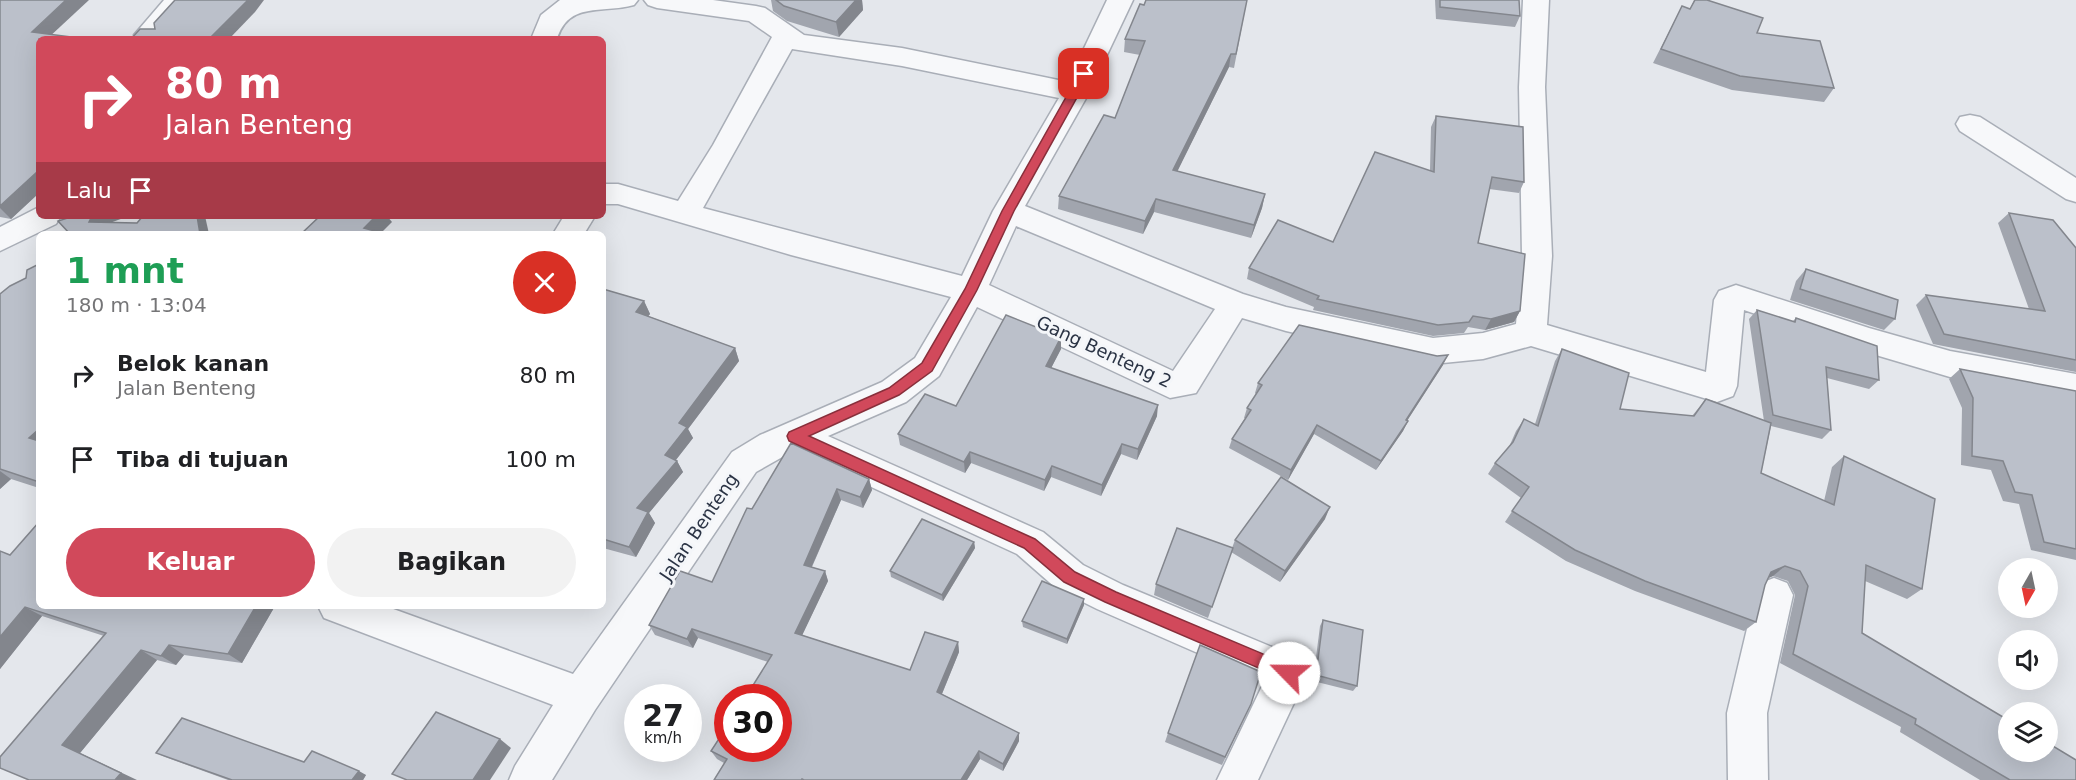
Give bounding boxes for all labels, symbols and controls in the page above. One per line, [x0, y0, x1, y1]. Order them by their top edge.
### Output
pin [1058, 48, 1109, 99]
icon: arrive [1067, 57, 1100, 90]
text: 80 m [165, 59, 282, 108]
icon: right [66, 60, 144, 138]
text: Jalan Benteng [165, 109, 353, 140]
icon: arrive [124, 174, 157, 207]
text: Lalu [66, 178, 112, 203]
text: 1 mnt [66, 250, 184, 291]
button: close [513, 251, 576, 314]
text: 180 m · 13:04 [66, 293, 207, 317]
street label: Gang Benteng 2 [1033, 311, 1175, 392]
text: Belok kanan [117, 351, 269, 376]
icon: right [66, 359, 99, 392]
text: 80 m [520, 363, 576, 388]
text: Jalan Benteng [117, 376, 256, 400]
icon: arrive [66, 443, 99, 476]
text: Tiba di tujuan [117, 447, 289, 472]
text: 100 m [506, 447, 576, 472]
street label: Jalan Benteng [654, 469, 742, 585]
button: Keluar [66, 528, 315, 597]
button: Bagikan [327, 528, 576, 597]
north arrow [1998, 558, 2058, 618]
map controls [1998, 558, 2058, 762]
button: sound [1998, 630, 2058, 690]
position arrow [1257, 641, 1321, 705]
speed limit sign: 30 [714, 684, 792, 762]
text: 27 [642, 698, 684, 733]
button: layers [1998, 702, 2058, 762]
text: km/h [644, 729, 682, 747]

